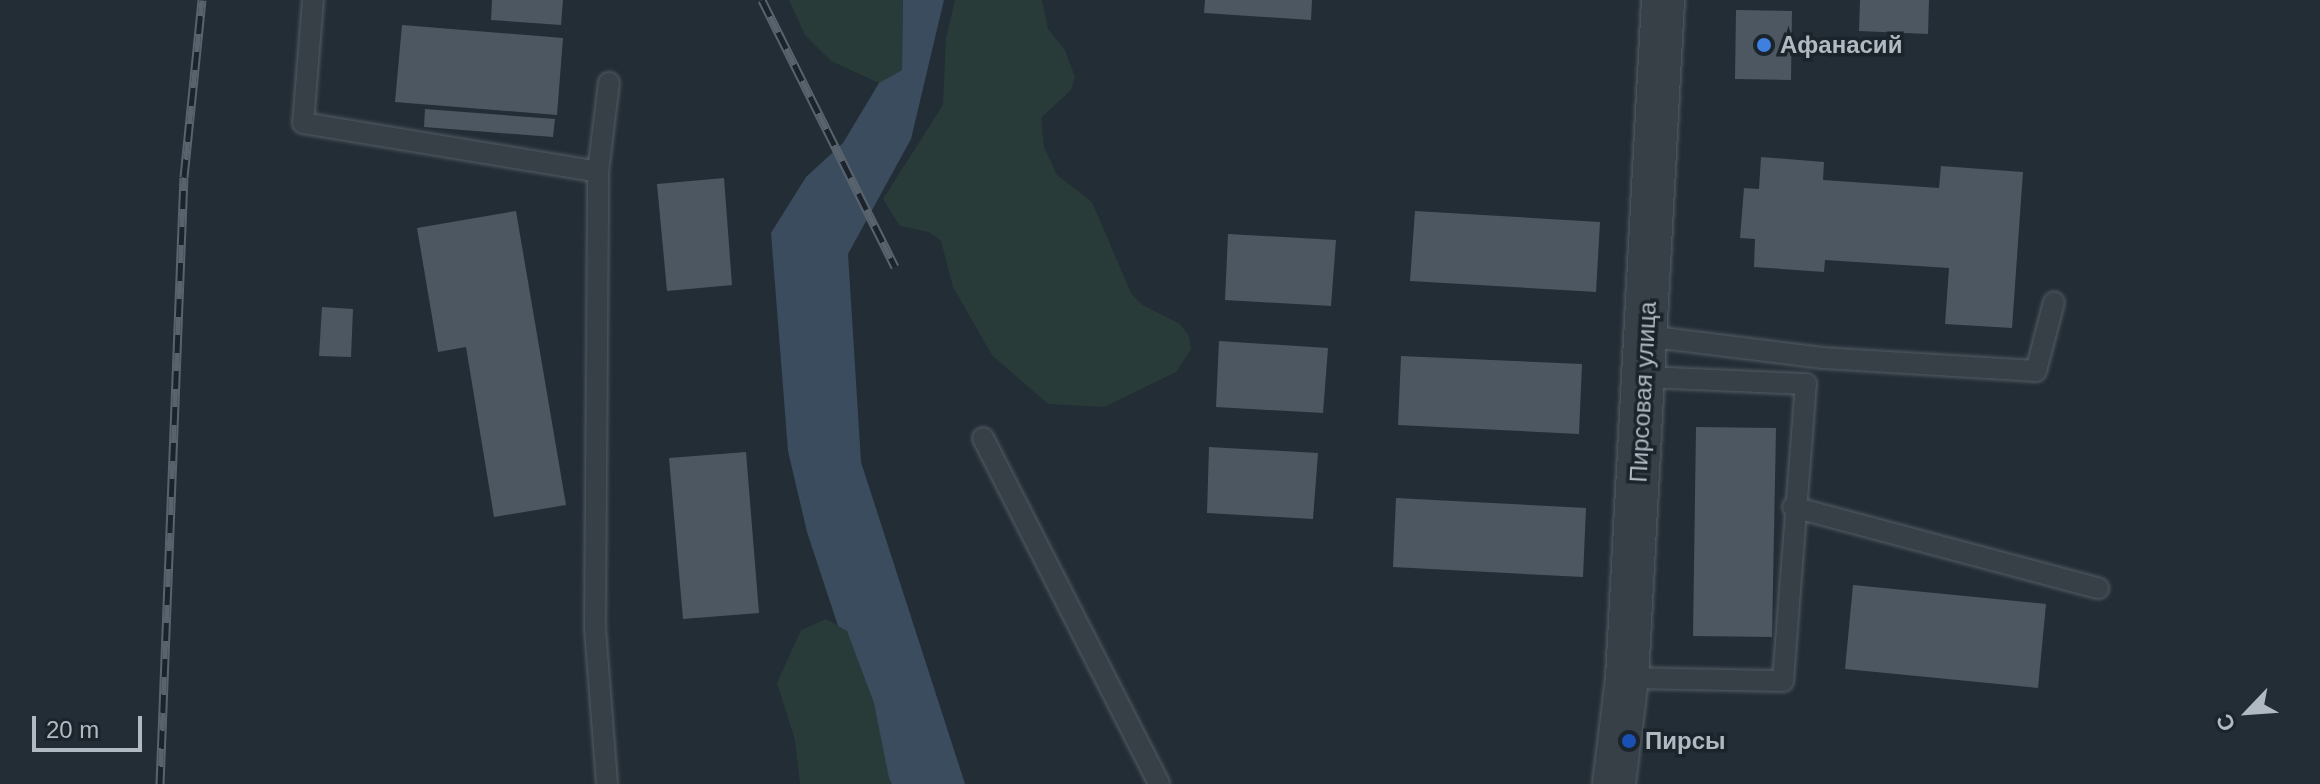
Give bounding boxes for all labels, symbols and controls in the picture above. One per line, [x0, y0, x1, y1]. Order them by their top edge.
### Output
place label: Афанасий [1780, 31, 1902, 59]
marker: Афанасий [1755, 36, 1773, 54]
street label: Пирсовая улица [1624, 301, 1662, 483]
north arrow [2208, 672, 2288, 752]
scale bar [36, 700, 146, 750]
text: С [2211, 710, 2240, 735]
text: 20 m [46, 716, 99, 743]
place label: Пирсы [1645, 727, 1726, 755]
marker: Пирсы [1620, 732, 1638, 750]

